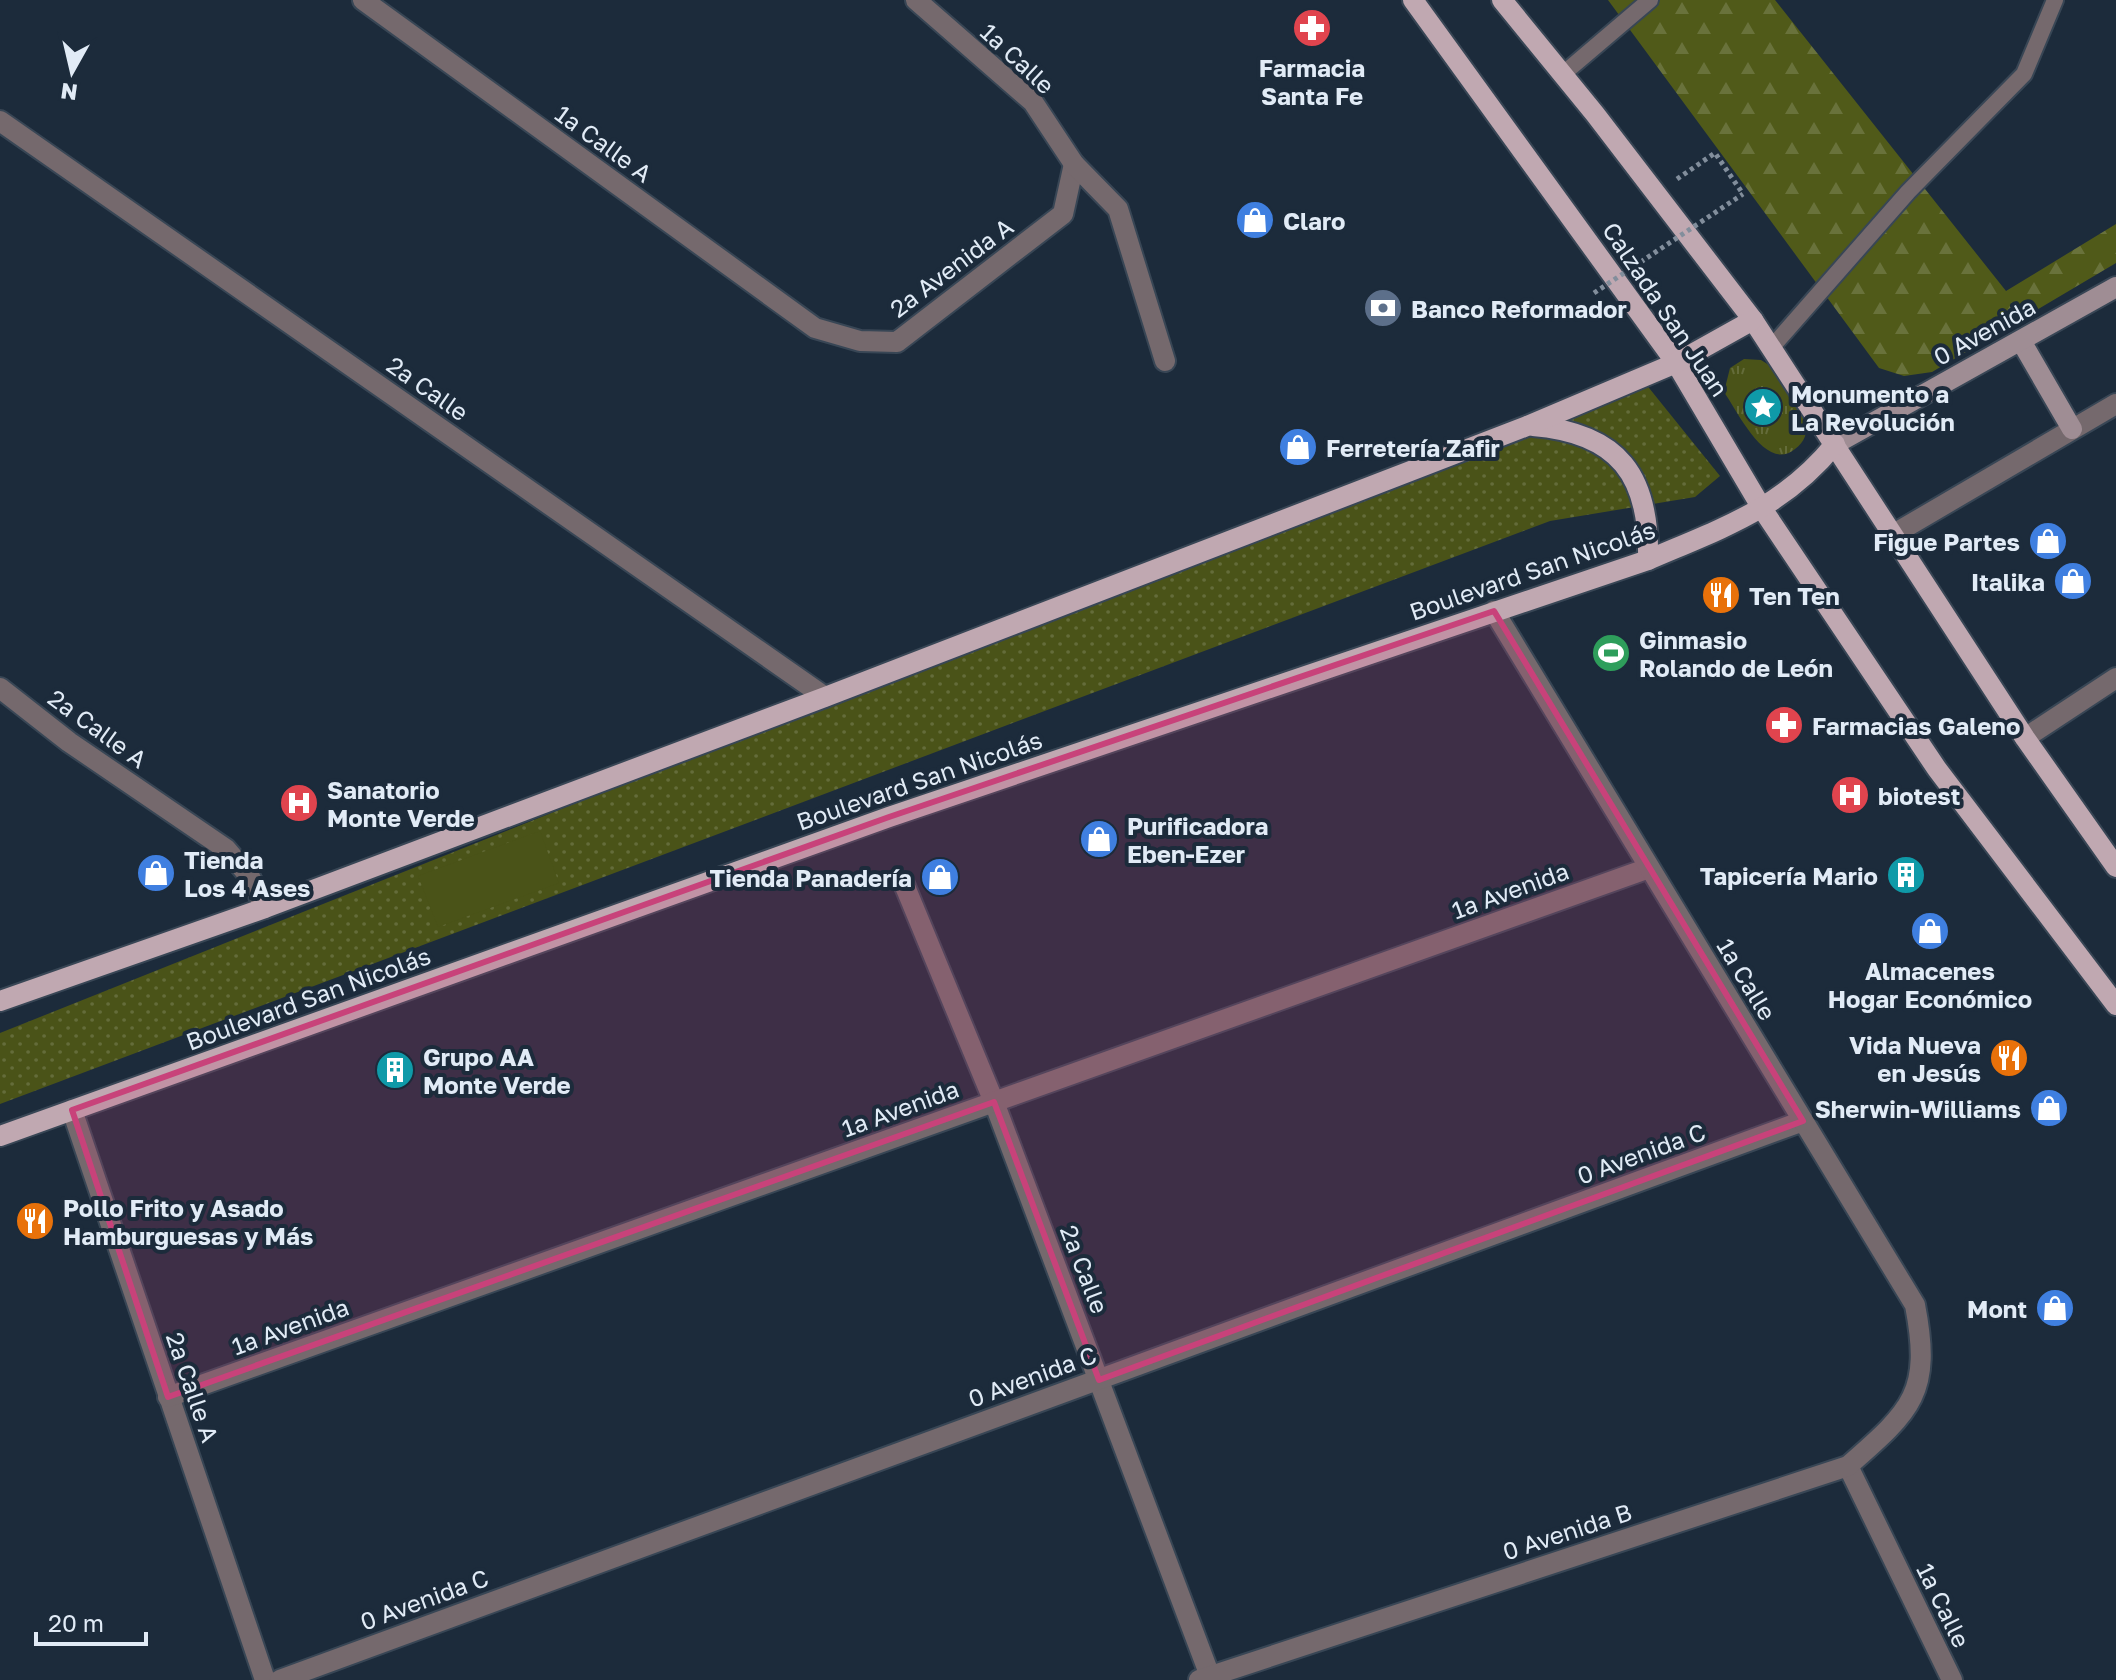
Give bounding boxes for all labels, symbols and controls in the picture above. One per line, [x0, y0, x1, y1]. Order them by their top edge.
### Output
pharmacy icon: Farmacia Santa Fe [1291, 7, 1333, 49]
street label: 1a Calle [975, 17, 1061, 99]
north arrow [32, 32, 112, 112]
place label: Farmacia Santa Fe [1259, 53, 1365, 110]
text: N [59, 78, 79, 107]
street label: 1a Calle A [550, 98, 658, 188]
shop icon: Claro [1234, 199, 1276, 241]
place label: Claro [1283, 206, 1345, 235]
street label: 2a Avenida A [884, 211, 1018, 323]
street label: Calzada San Juan [1597, 216, 1735, 402]
bank icon: Banco Reformador [1362, 287, 1404, 329]
street label: 0 Avenida [1928, 291, 2040, 371]
place label: Banco Reformador [1411, 294, 1627, 323]
street label: 2a Calle [382, 350, 474, 426]
place label: Monumento a La Revolución [1791, 379, 1955, 436]
place icon: Monumento a La Revolución [1742, 386, 1784, 428]
shop icon: Ferretería Zafir [1277, 426, 1319, 468]
place label: Ferretería Zafir [1326, 433, 1500, 462]
street label: Boulevard San Nicolás [1405, 514, 1659, 626]
shop icon: Figue Partes [2027, 520, 2069, 562]
place label: Figue Partes [1873, 527, 2020, 556]
shop icon: Italika [2052, 560, 2094, 602]
place label: Italika [1971, 567, 2045, 596]
restaurant icon: Ten Ten [1700, 574, 1742, 616]
place label: Ten Ten [1749, 581, 1840, 610]
place label: Ginmasio Rolando de León [1639, 625, 1833, 682]
sports icon: Ginmasio Rolando de León [1590, 632, 1632, 674]
street label: 2a Calle A [43, 683, 153, 773]
pharmacy icon: Farmacias Galeno [1763, 704, 1805, 746]
place label: Farmacias Galeno [1812, 711, 2020, 740]
street label: Boulevard San Nicolás [792, 724, 1046, 836]
hospital icon: biotest [1829, 774, 1871, 816]
place label: Sanatorio Monte Verde [327, 775, 475, 832]
place label: biotest [1878, 781, 1960, 810]
hospital icon: Sanatorio Monte Verde [278, 782, 320, 824]
place label: Purificadora Eben-Ezer [1127, 811, 1269, 868]
shop icon: Purificadora Eben-Ezer [1078, 818, 1120, 860]
place label: Tienda Los 4 Ases [184, 845, 310, 902]
shop icon: Tienda Los 4 Ases [135, 852, 177, 894]
building icon: Tapicería Mario [1885, 854, 1927, 896]
street label: 1a Avenida [1448, 855, 1572, 925]
shop icon: Tienda Panadería [919, 856, 961, 898]
place label: Tapicería Mario [1700, 861, 1878, 890]
place label: Tienda Panadería [710, 863, 912, 892]
shop icon: Almacenes Hogar Económico [1909, 910, 1951, 952]
street label: 1a Calle [1711, 933, 1783, 1025]
street label: Boulevard San Nicolás [182, 940, 434, 1056]
place label: Almacenes Hogar Económico [1828, 956, 2032, 1013]
place label: Vida Nueva en Jesús [1849, 1030, 1981, 1087]
restaurant icon: Vida Nueva en Jesús [1988, 1037, 2030, 1079]
place label: Grupo AA Monte Verde [423, 1042, 571, 1099]
building icon: Grupo AA Monte Verde [374, 1049, 416, 1091]
street label: 1a Avenida [838, 1073, 962, 1143]
shop icon: Sherwin-Williams [2028, 1087, 2070, 1129]
place label: Sherwin-Williams [1815, 1094, 2021, 1123]
street label: 0 Avenida C [1573, 1116, 1709, 1190]
place label: Pollo Frito y Asado Hamburguesas y Más [63, 1193, 313, 1250]
restaurant icon: Pollo Frito y Asado Hamburguesas y Más [14, 1200, 56, 1242]
street label: 2a Calle [1055, 1221, 1115, 1317]
shop icon: Mont [2034, 1287, 2076, 1329]
street label: 1a Avenida [228, 1291, 352, 1361]
place label: Mont [1967, 1294, 2027, 1323]
street label: 2a Calle A [161, 1328, 225, 1446]
street label: 0 Avenida C [964, 1339, 1100, 1413]
street label: 0 Avenida B [1499, 1497, 1635, 1565]
street label: 1a Calle [1911, 1558, 1977, 1652]
street label: 0 Avenida C [356, 1562, 492, 1636]
scale bar [36, 1596, 146, 1646]
text: 20 m [48, 1608, 104, 1637]

